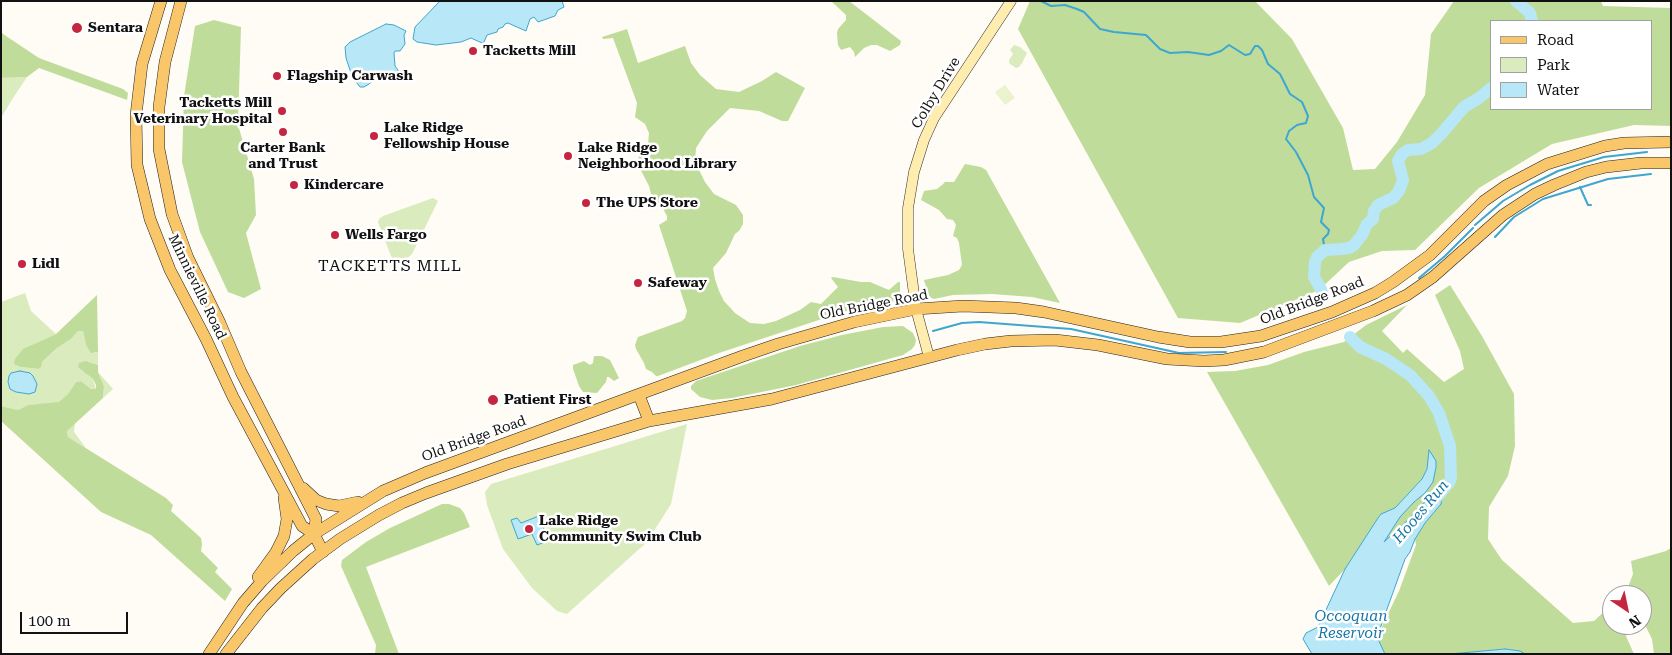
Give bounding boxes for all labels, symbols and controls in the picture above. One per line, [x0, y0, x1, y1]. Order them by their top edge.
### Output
place label: Sentara [88, 20, 143, 36]
legend [1490, 20, 1652, 110]
marker: Sentara [70, 21, 84, 35]
text: Road [1537, 31, 1574, 49]
place label: Tacketts Mill [483, 43, 576, 59]
marker: Tacketts Mill [467, 45, 479, 57]
street label: Colby Drive [908, 54, 964, 132]
text: Park [1537, 56, 1570, 74]
place label: Flagship Carwash [287, 68, 413, 84]
marker: Flagship Carwash [271, 70, 283, 82]
text: Water [1537, 81, 1579, 99]
place label: Tacketts Mill Veterinary Hospital [134, 95, 272, 128]
marker: Tacketts Mill Veterinary Hospital [276, 105, 288, 117]
place label: Lake Ridge Fellowship House [384, 120, 509, 152]
marker: Carter Bank and Trust [277, 126, 289, 138]
marker: Lake Ridge Fellowship House [368, 130, 380, 142]
place label: Carter Bank and Trust [240, 140, 326, 172]
place label: Lake Ridge Neighborhood Library [578, 140, 737, 172]
marker: Lake Ridge Neighborhood Library [562, 150, 574, 162]
place label: Kindercare [304, 177, 384, 193]
marker: Kindercare [288, 179, 300, 191]
place label: The UPS Store [596, 195, 698, 211]
marker: The UPS Store [580, 197, 592, 209]
place label: Wells Fargo [345, 227, 427, 243]
marker: Wells Fargo [329, 229, 341, 241]
street label: Minnieville Road [164, 232, 230, 342]
place label: Lidl [32, 256, 60, 272]
district label: TACKETTS MILL [316, 256, 464, 276]
marker: Lidl [16, 258, 28, 270]
street label: Old Bridge Road [1258, 273, 1366, 329]
place label: Safeway [648, 275, 707, 291]
marker: Safeway [632, 277, 644, 289]
street label: Old Bridge Road [819, 286, 929, 324]
place label: Patient First [504, 392, 591, 408]
marker: Patient First [486, 393, 500, 407]
street label: Old Bridge Road [420, 412, 528, 466]
water label: Hooes Run [1389, 477, 1453, 547]
place label: Lake Ridge Community Swim Club [539, 513, 702, 546]
marker: Lake Ridge Community Swim Club [523, 523, 535, 535]
north arrow [1602, 585, 1652, 635]
scale bar [22, 602, 130, 634]
water label: Occoquan Reservoir [1314, 608, 1388, 643]
text: 100 m [28, 612, 71, 630]
text: N [1626, 612, 1644, 631]

